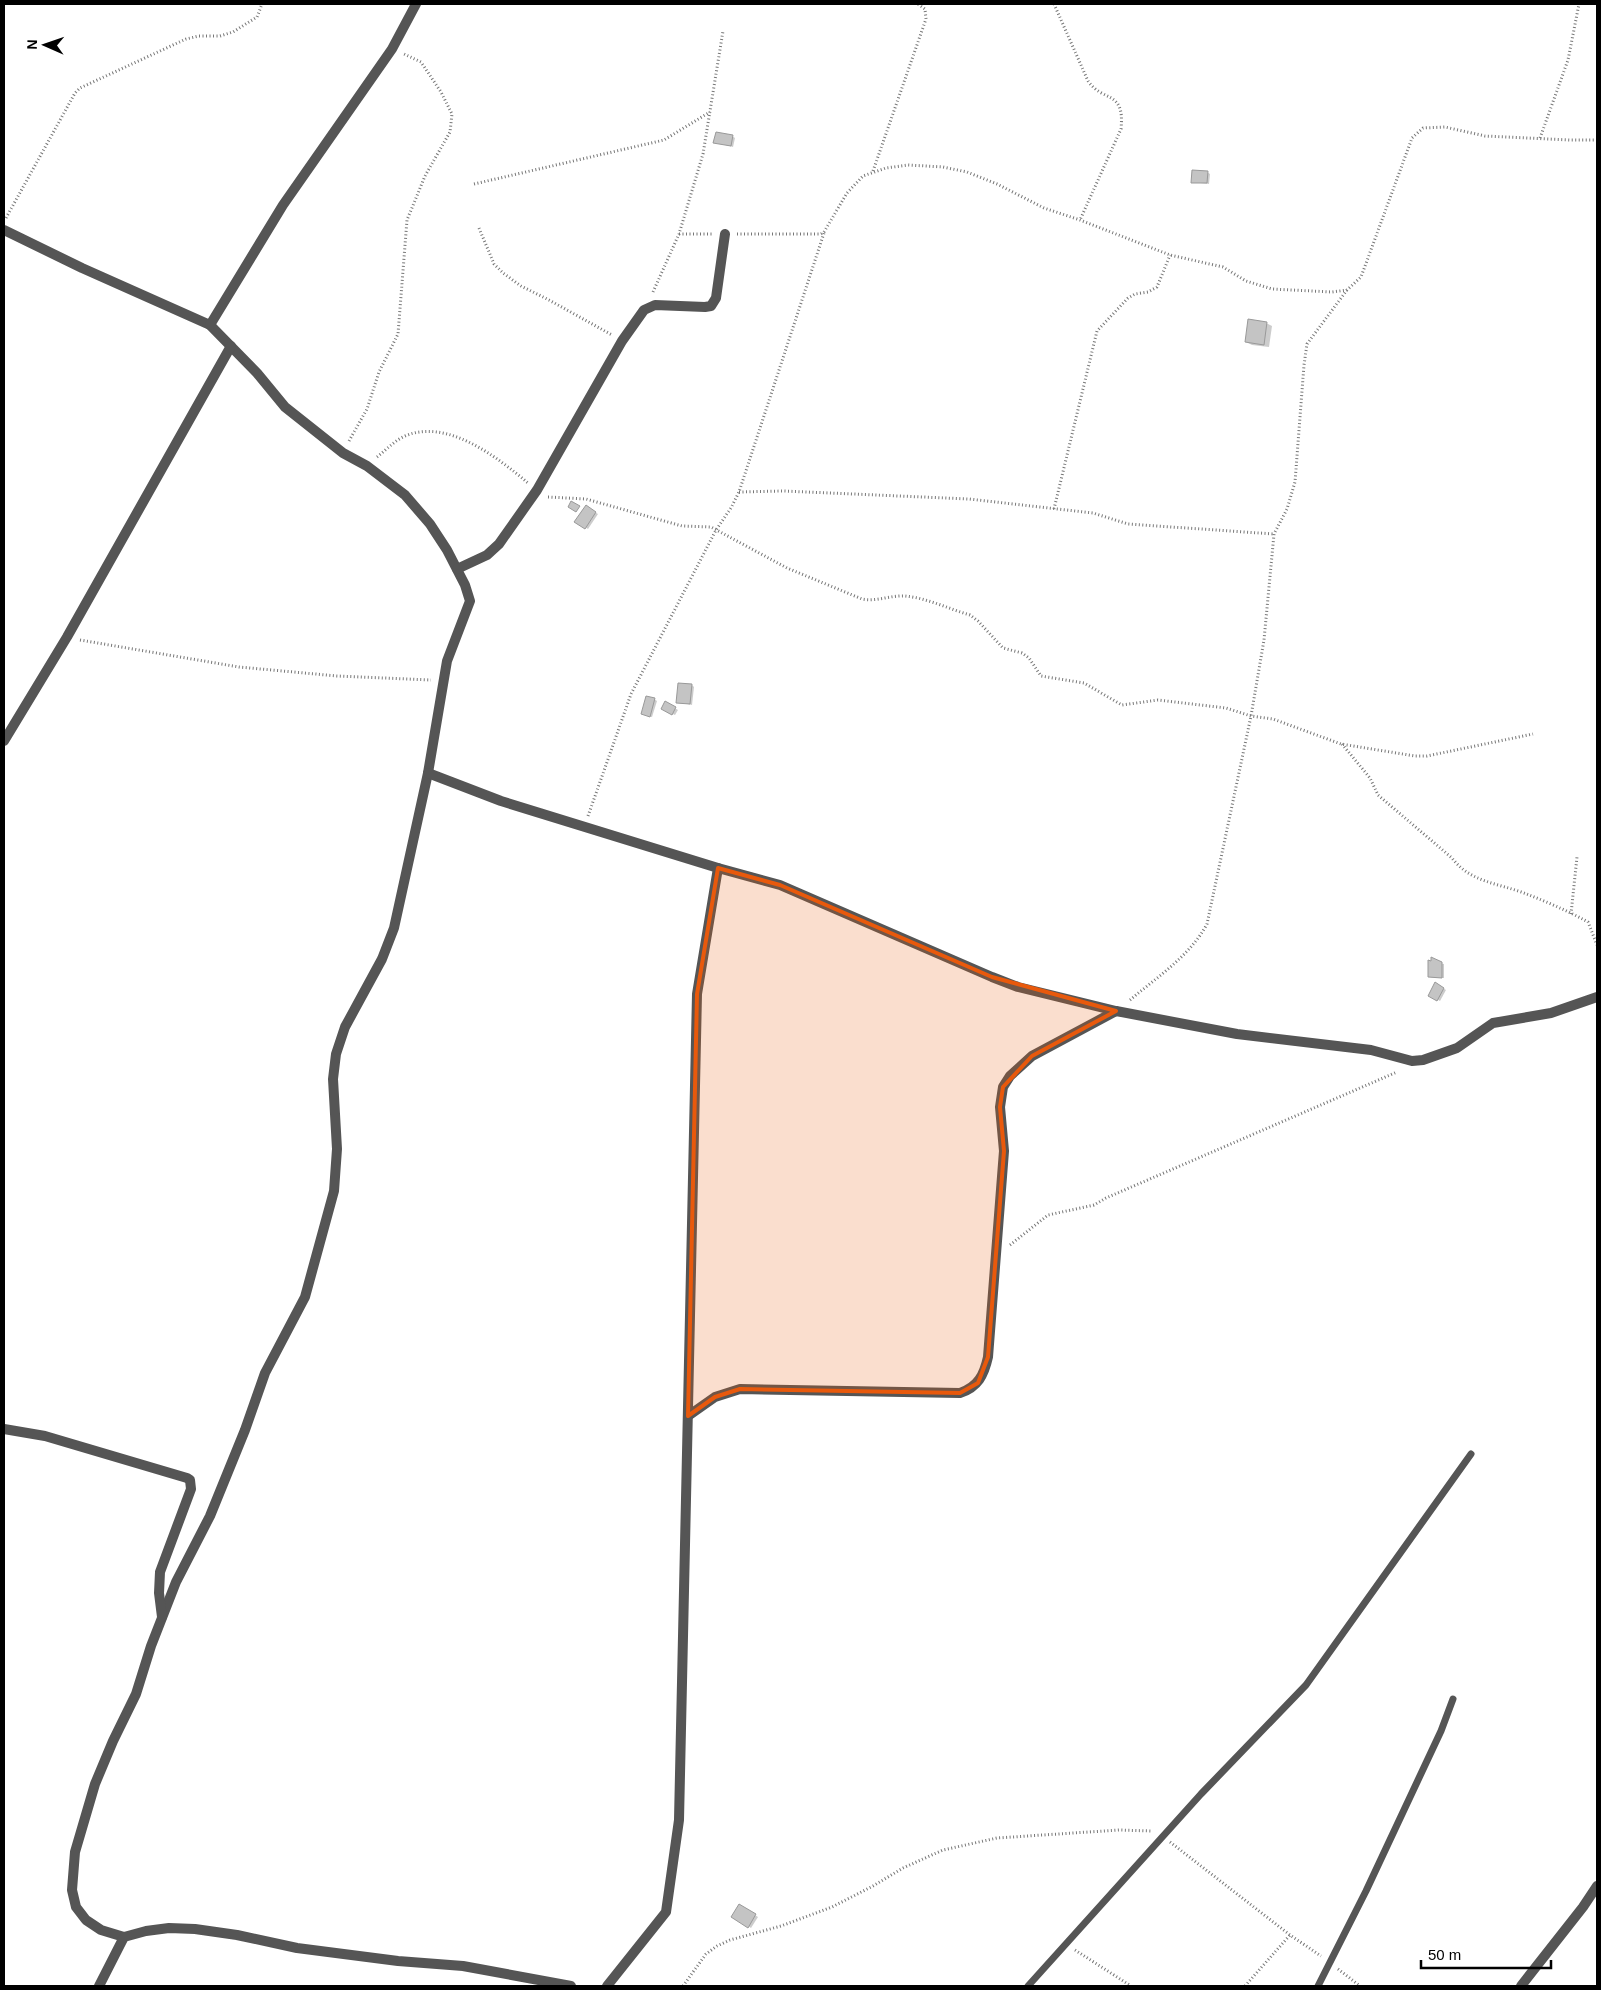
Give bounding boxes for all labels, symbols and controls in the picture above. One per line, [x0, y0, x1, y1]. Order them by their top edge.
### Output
north arrow [20, 20, 70, 70]
text: N [24, 39, 40, 50]
scale bar [1421, 1938, 1551, 1970]
text: 50 m [1428, 1946, 1461, 1963]

